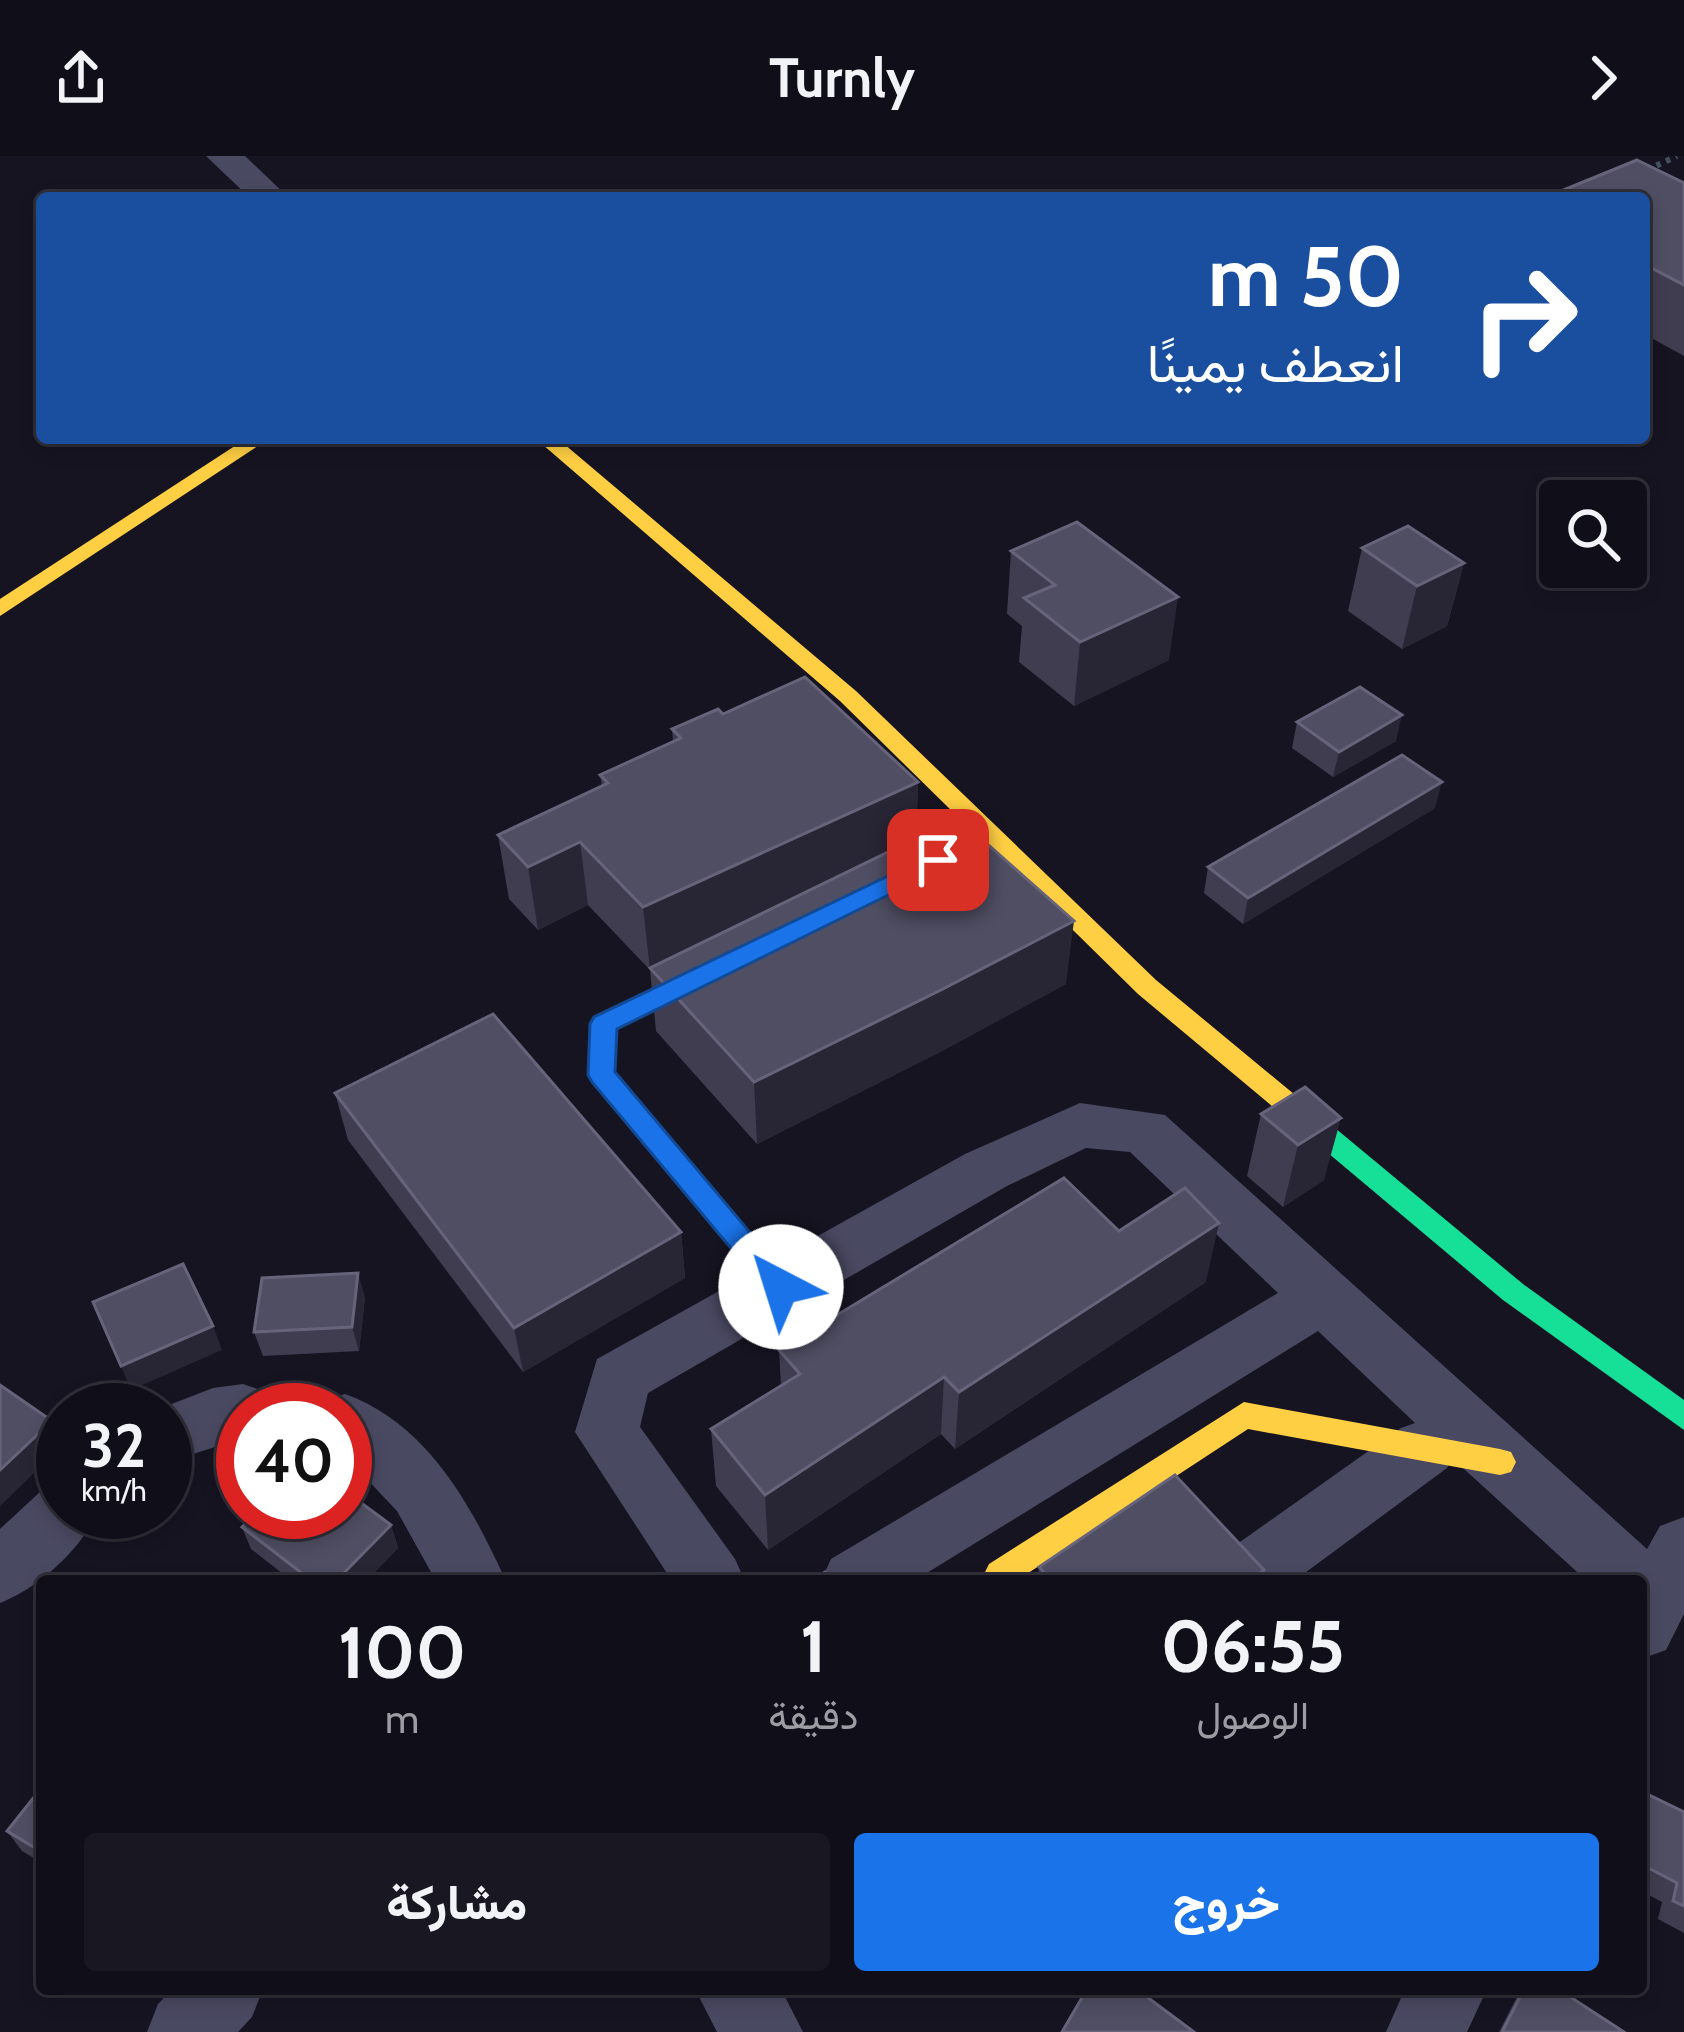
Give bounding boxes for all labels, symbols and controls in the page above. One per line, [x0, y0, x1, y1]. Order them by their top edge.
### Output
icon: share [48, 45, 114, 111]
text: Turnly [769, 45, 915, 111]
icon: forward [1570, 45, 1636, 111]
text: 50 m [1208, 225, 1404, 327]
icon: right [1446, 240, 1602, 396]
text: انعطف يمينًا [1147, 330, 1404, 396]
map controls [1539, 480, 1647, 588]
button: search [1539, 480, 1647, 588]
pin [887, 809, 989, 911]
icon: arrive [905, 827, 971, 893]
position arrow [718, 1224, 844, 1350]
speed limit sign: 40 [216, 1383, 372, 1539]
text: 32 [82, 1409, 146, 1482]
text: km/h [81, 1472, 147, 1509]
text: 1 [800, 1603, 827, 1690]
text: 06:55 [1160, 1603, 1345, 1690]
text: 100 [338, 1609, 466, 1696]
text: دقيقة [768, 1691, 858, 1739]
text: الوصول [1196, 1691, 1309, 1739]
text: m [385, 1695, 419, 1743]
button: مشاركة [84, 1833, 830, 1971]
button: خروج [854, 1833, 1599, 1971]

